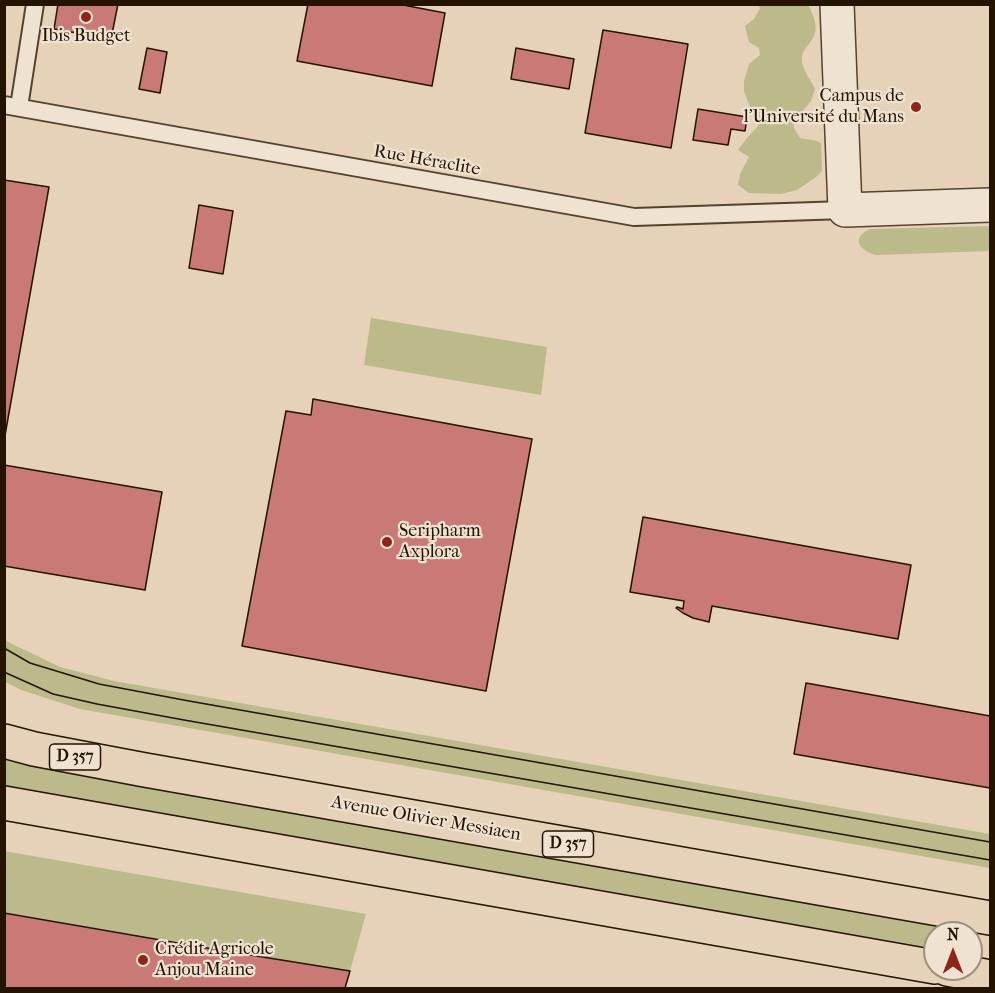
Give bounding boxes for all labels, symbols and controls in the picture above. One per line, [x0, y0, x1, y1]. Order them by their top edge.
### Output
marker: Ibis Budget [79, 10, 93, 24]
place label: Ibis Budget [42, 26, 130, 48]
place label: Campus de l'Université du Mans [744, 86, 904, 128]
marker: Campus de l'Université du Mans [909, 100, 923, 114]
street label: Rue Héraclite [372, 141, 482, 181]
place label: Seripharm Axplora [399, 521, 481, 564]
marker: Seripharm Axplora [380, 535, 394, 549]
road number: D 357 [50, 744, 100, 770]
street label: Avenue Olivier Messiaen [329, 792, 523, 846]
road number: D 357 [542, 831, 594, 857]
north arrow [923, 921, 983, 981]
text: N [947, 925, 959, 944]
place label: Crédit Agricole Anjou Maine [155, 939, 274, 982]
marker: Crédit Agricole Anjou Maine [136, 953, 150, 967]

